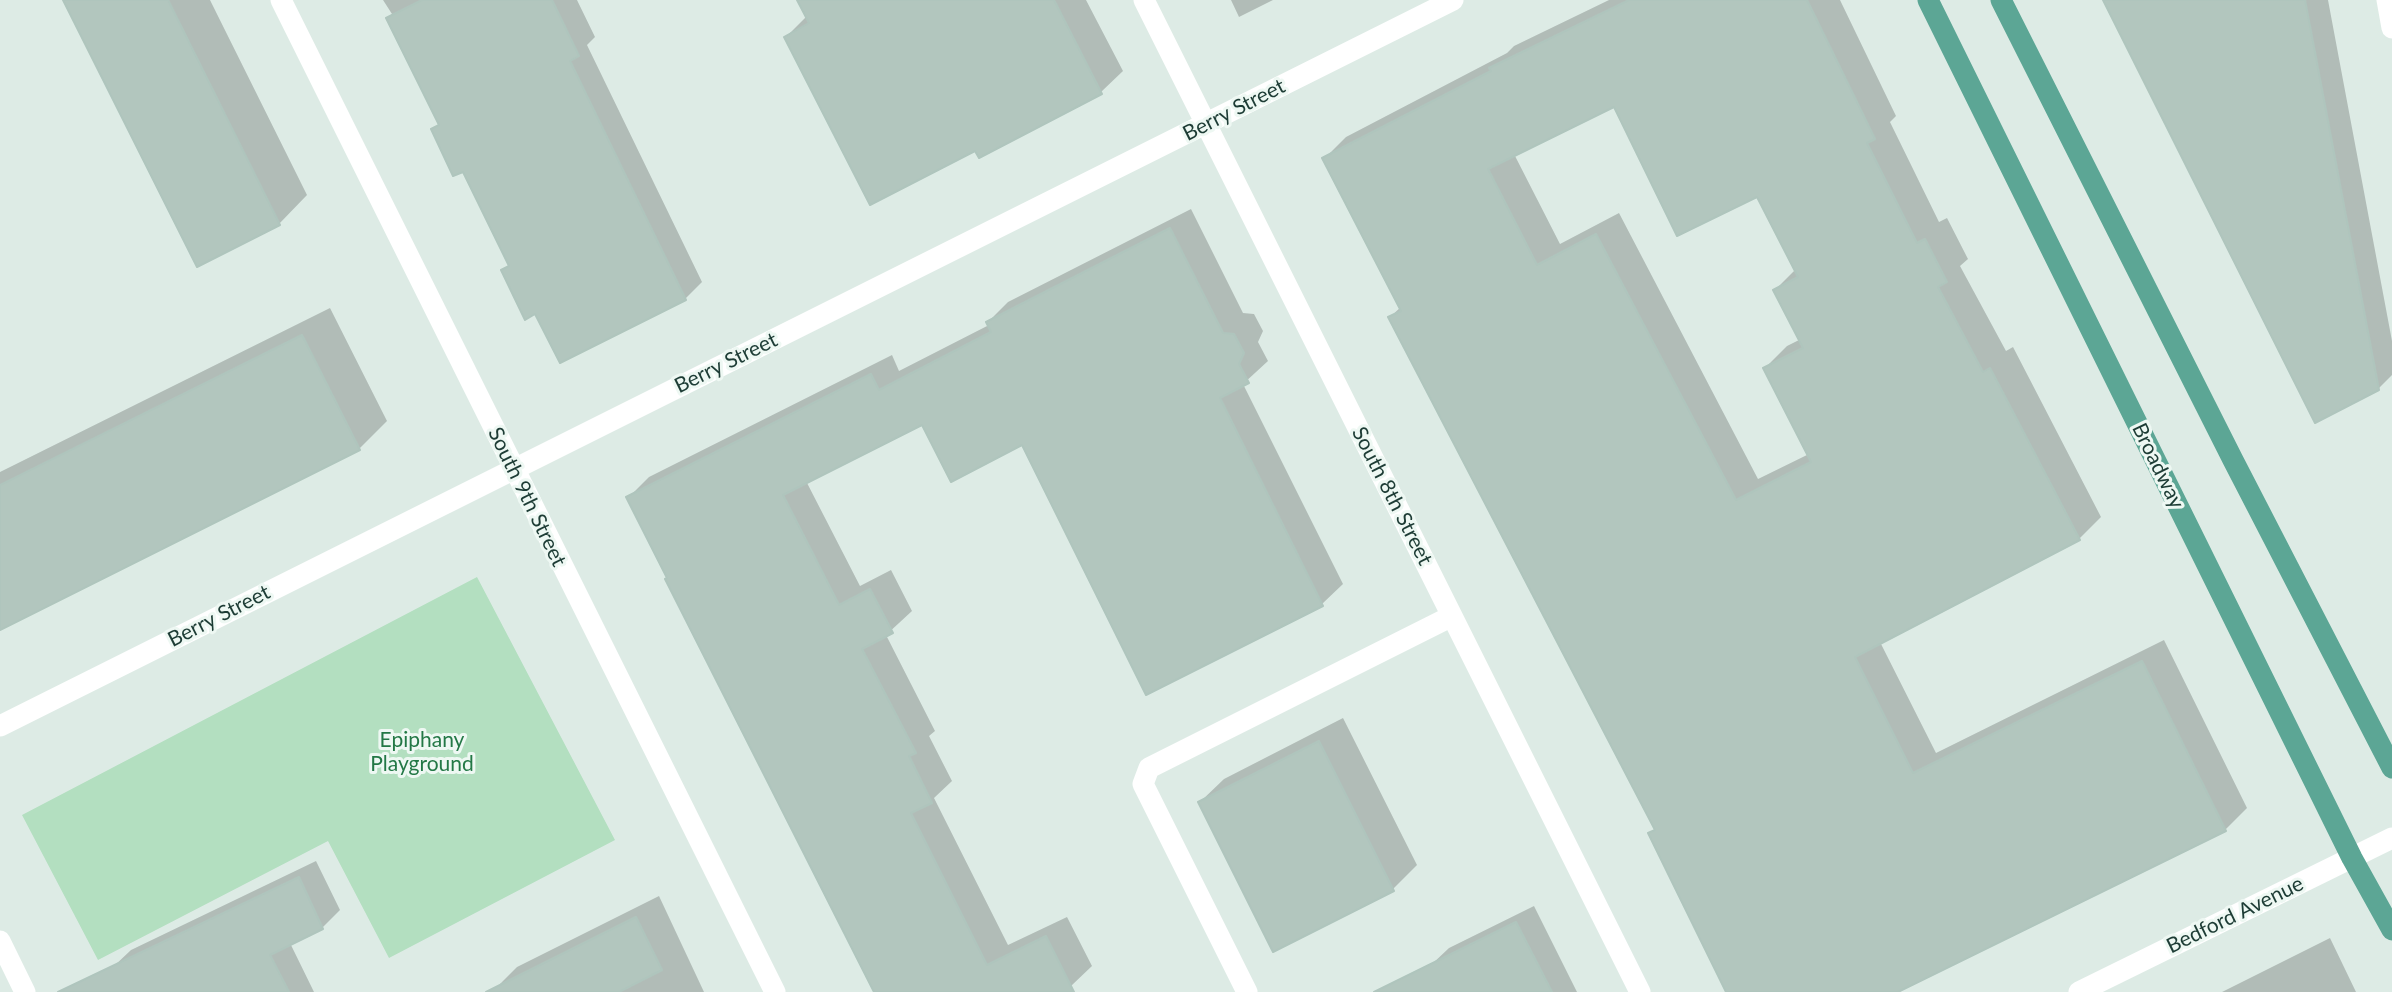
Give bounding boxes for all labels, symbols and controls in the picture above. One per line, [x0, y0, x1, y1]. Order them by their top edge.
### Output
street label: Berry Street [1179, 74, 1289, 146]
street label: Berry Street [670, 327, 782, 399]
street label: Broadway [2127, 419, 2189, 513]
street label: South 9th Street [482, 423, 572, 571]
street label: South 8th Street [1346, 423, 1438, 569]
street label: Berry Street [164, 580, 274, 652]
park label: Epiphany Playground [370, 727, 474, 777]
street label: Bedford Avenue [2162, 871, 2308, 959]

